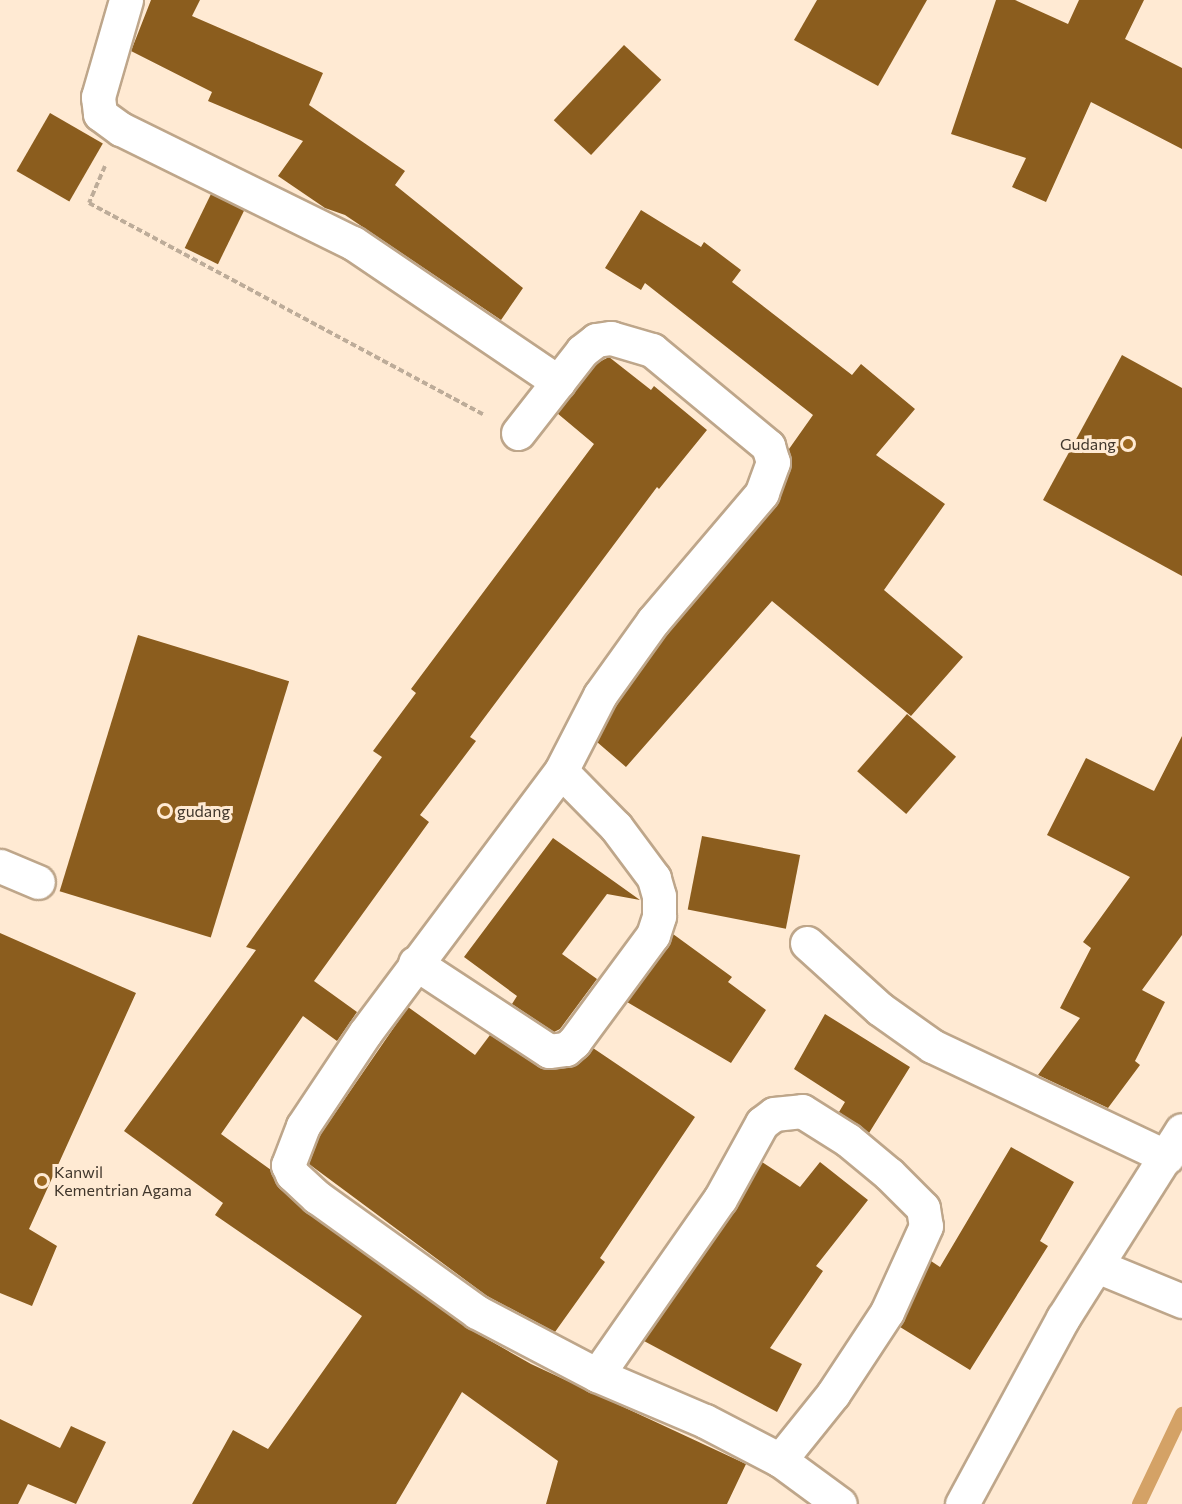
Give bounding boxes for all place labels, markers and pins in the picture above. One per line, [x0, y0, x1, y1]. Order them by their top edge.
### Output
place label: Gudang [1060, 434, 1116, 454]
marker: Gudang [1121, 437, 1135, 451]
place label: gudang [177, 801, 230, 821]
marker: gudang [158, 804, 172, 818]
place label: Kanwil Kementrian Agama [54, 1162, 192, 1200]
marker: Kanwil Kementrian Agama [35, 1174, 49, 1188]

